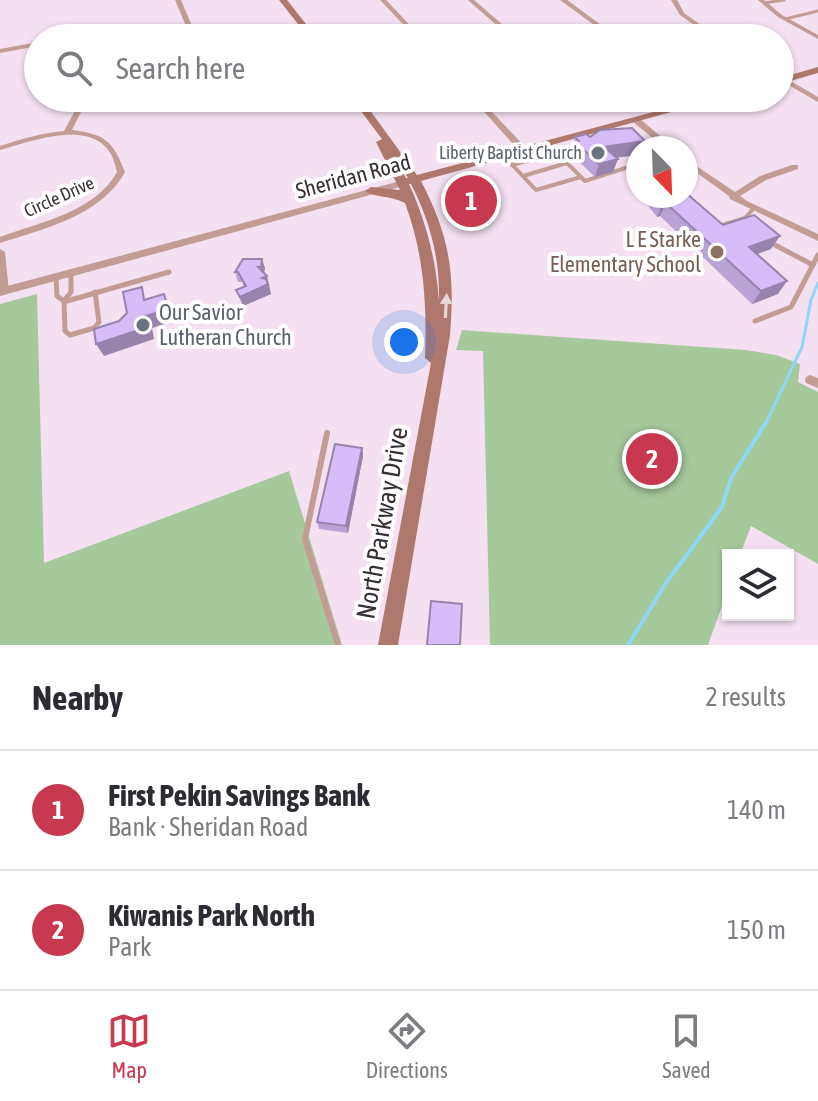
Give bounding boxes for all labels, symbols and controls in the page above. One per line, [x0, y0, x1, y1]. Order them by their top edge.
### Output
search box [24, 24, 794, 112]
icon: search [52, 46, 96, 90]
text: Search here [116, 51, 245, 85]
north arrow [626, 136, 698, 208]
place label: Liberty Baptist Church [439, 142, 582, 163]
marker: Liberty Baptist Church [589, 144, 607, 162]
street label: Sheridan Road [293, 148, 413, 204]
pin: 1 [445, 171, 497, 231]
street label: Circle Drive [21, 172, 97, 221]
place label: L E Starke Elementary School [550, 226, 701, 277]
marker: L E Starke Elementary School [708, 243, 726, 261]
one-way arrow [440, 293, 453, 318]
place label: Our Savior Lutheran Church [159, 299, 292, 350]
marker: Our Savior Lutheran Church [134, 316, 152, 334]
your location [384, 322, 424, 362]
street label: North Parkway Drive [350, 425, 414, 621]
pin: 2 [626, 429, 678, 489]
map controls [722, 549, 794, 621]
button: layers [722, 549, 794, 621]
text: Nearby [32, 678, 123, 717]
text: 2 results [705, 682, 786, 712]
text: First Pekin Savings Bank [108, 778, 370, 812]
text: 1 [52, 795, 64, 825]
text: 140 m [727, 795, 786, 825]
text: Bank · Sheridan Road [108, 812, 308, 842]
text: Kiwanis Park North [108, 898, 315, 932]
text: 2 [52, 915, 64, 945]
text: 150 m [727, 915, 786, 945]
text: Park [108, 932, 151, 962]
tab: Map [107, 1009, 151, 1083]
tab: Directions [366, 1009, 448, 1083]
tab: Saved [662, 1009, 711, 1083]

